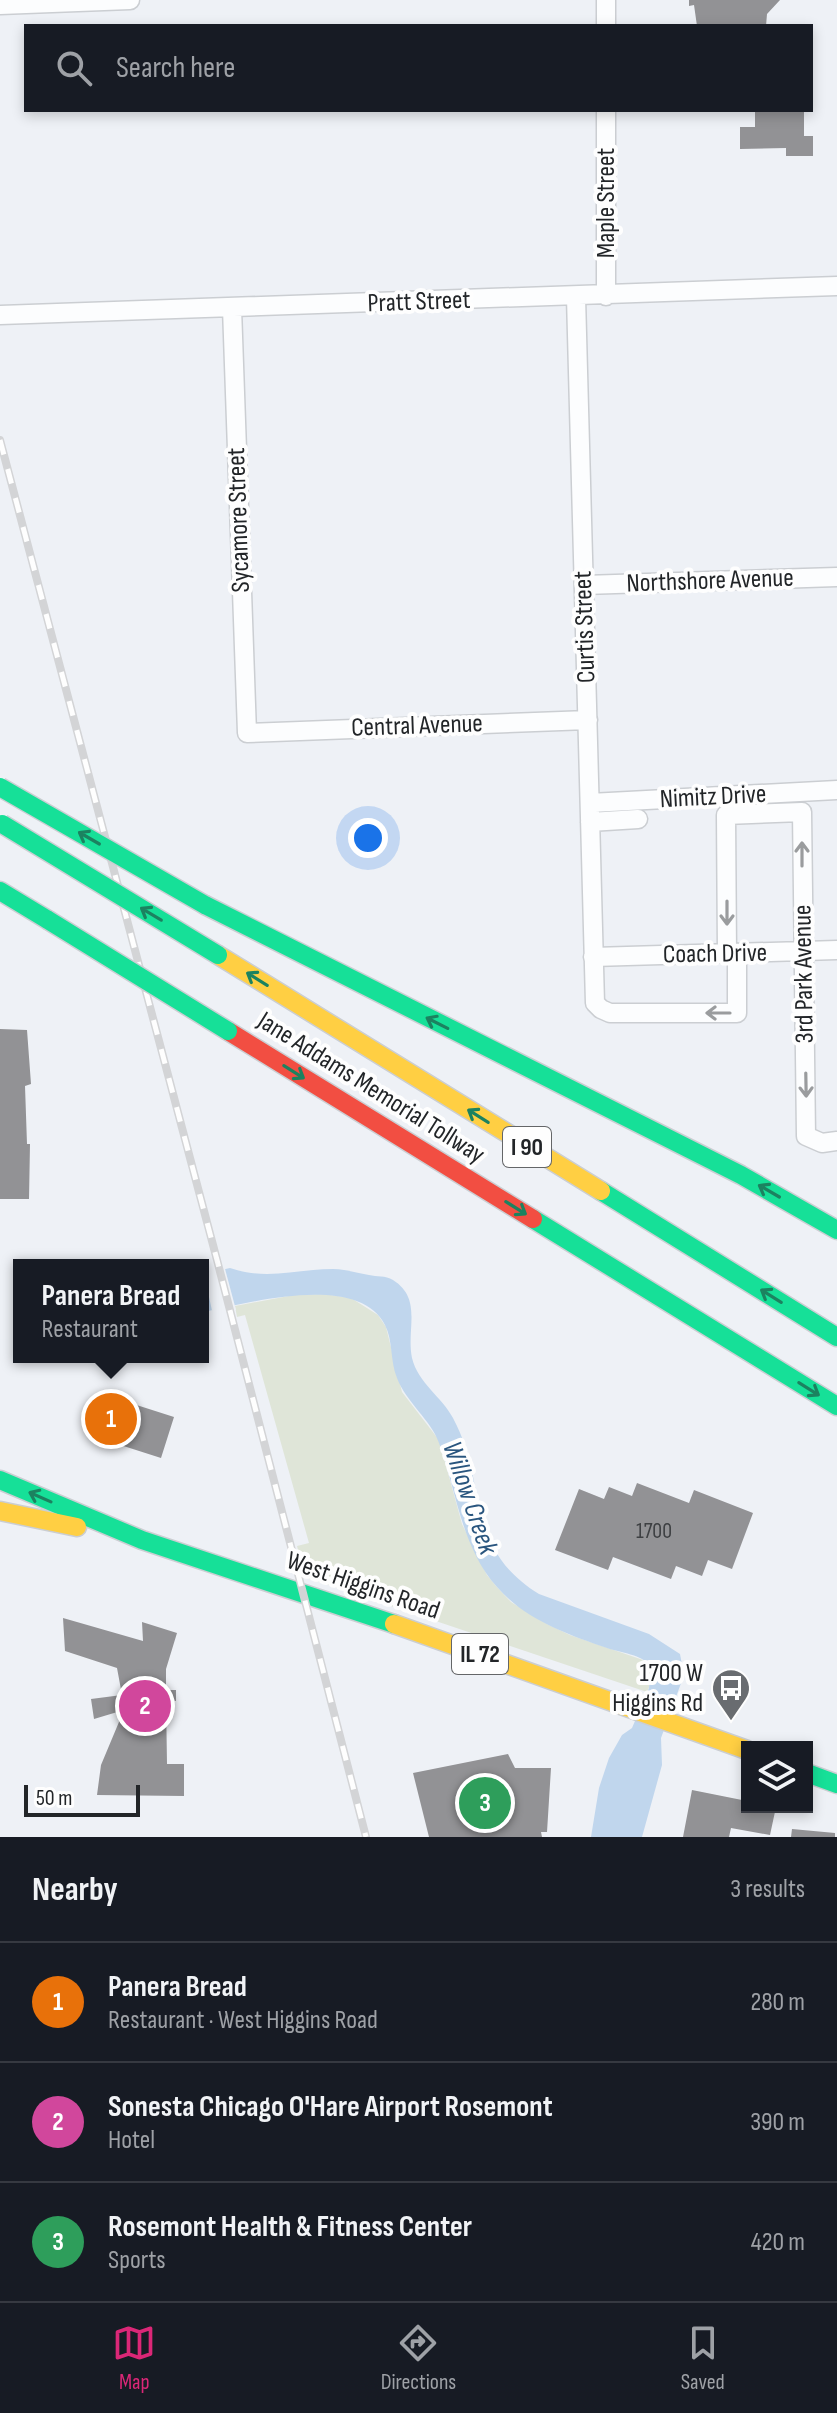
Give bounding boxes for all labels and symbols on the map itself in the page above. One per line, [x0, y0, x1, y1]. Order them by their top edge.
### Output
street label: Maple Street [591, 148, 622, 258]
street label: Pratt Street [367, 285, 471, 319]
street label: Sycamore Street [221, 447, 257, 593]
street label: Northshore Avenue [626, 563, 794, 599]
street label: Curtis Street [568, 570, 602, 684]
street label: Central Avenue [351, 708, 483, 744]
street label: Nimitz Drive [659, 779, 767, 815]
your location [348, 818, 388, 858]
one-way arrow [78, 830, 101, 846]
one-way arrow [794, 841, 810, 868]
one-way arrow [719, 899, 735, 926]
street label: 3rd Park Avenue [787, 904, 821, 1044]
one-way arrow [140, 906, 163, 922]
street label: Coach Drive [663, 938, 767, 970]
one-way arrow [246, 971, 269, 987]
street label: Jane Addams Memorial Tollway [251, 1005, 490, 1170]
one-way arrow [705, 1005, 732, 1021]
one-way arrow [426, 1015, 450, 1030]
one-way arrow [282, 1064, 305, 1080]
one-way arrow [798, 1071, 813, 1098]
one-way arrow [467, 1107, 490, 1123]
road number: I 90 [503, 1127, 551, 1167]
one-way arrow [758, 1183, 781, 1199]
one-way arrow [504, 1200, 527, 1216]
one-way arrow [760, 1288, 782, 1305]
one-way arrow [797, 1381, 820, 1397]
pin: 1 [85, 1389, 137, 1449]
water label: Willow Creek [435, 1437, 505, 1560]
one-way arrow [29, 1489, 53, 1504]
house number: 1700 [636, 1518, 672, 1545]
street label: West Higgins Road [282, 1545, 444, 1627]
road number: IL 72 [452, 1634, 508, 1674]
place label: 1700 W Higgins Rd [612, 1658, 703, 1719]
bus stop icon: 1700 W Higgins Rd [710, 1667, 752, 1722]
pin: 2 [119, 1676, 171, 1736]
pin: 3 [459, 1773, 511, 1833]
scale bar [24, 1781, 140, 1817]

